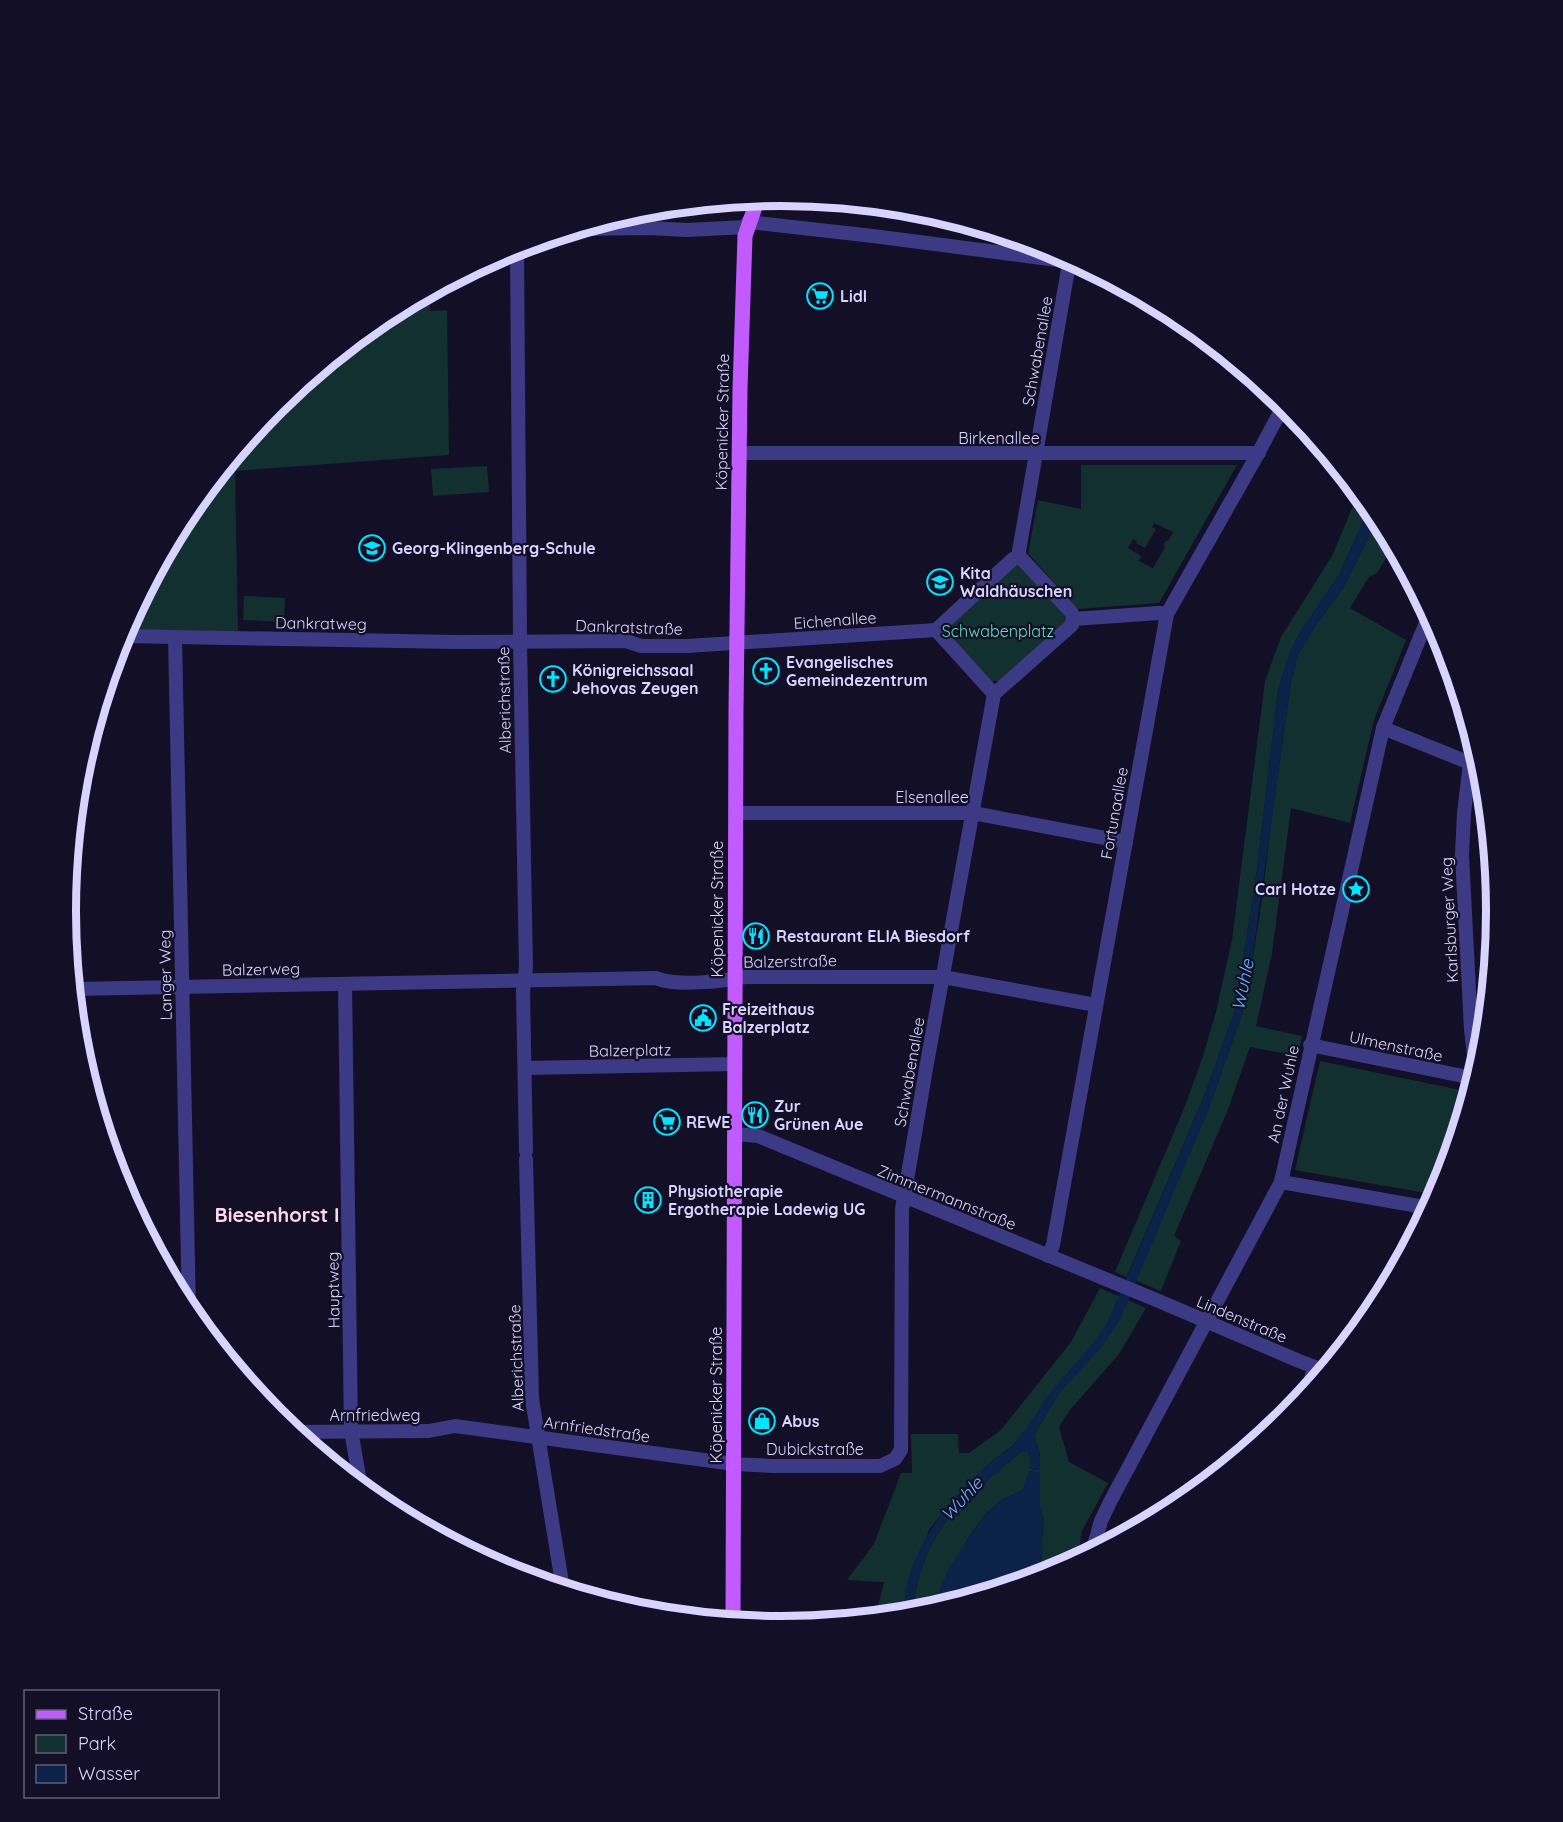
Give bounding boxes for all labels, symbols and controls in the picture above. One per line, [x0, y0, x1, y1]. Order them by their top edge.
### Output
supermarket icon: Lidl [805, 281, 835, 311]
place label: Lidl [840, 286, 867, 306]
street label: Schwabenallee [1018, 295, 1056, 407]
street label: Köpenicker Straße [711, 353, 733, 491]
street label: Birkenallee [958, 428, 1040, 448]
school or university icon: Georg-Klingenberg-Schule [357, 533, 387, 563]
place label: Georg-Klingenberg-Schule [392, 538, 596, 558]
place label: Kita Waldhäuschen [960, 563, 1072, 601]
school or university icon: Kita Waldhäuschen [925, 567, 955, 597]
street label: Eichenallee [793, 607, 877, 633]
street label: Dankratweg [275, 612, 367, 634]
street label: Dankratstraße [575, 615, 683, 639]
park label: Schwabenplatz [942, 621, 1054, 641]
street label: Alberichstraße [493, 646, 515, 754]
place label: Evangelisches Gemeindezentrum [786, 652, 928, 690]
church icon: Evangelisches Gemeindezentrum [751, 656, 781, 686]
place label: Königreichssaal Jehovas Zeugen [572, 660, 699, 698]
church icon: Königreichssaal Jehovas Zeugen [538, 664, 568, 694]
street label: Fortunaallee [1096, 765, 1132, 861]
street label: Elsenallee [895, 787, 969, 807]
street label: Köpenicker Straße [707, 841, 727, 977]
street label: Karlsburger Weg [1436, 857, 1462, 983]
place icon: Carl Hotze [1341, 874, 1371, 904]
place label: Carl Hotze [1255, 879, 1336, 899]
restaurant icon: Restaurant ELIA Biesdorf [741, 921, 771, 951]
place label: Restaurant ELIA Biesdorf [776, 926, 970, 946]
street label: Langer Weg [154, 929, 176, 1021]
street label: Balzerstraße [743, 950, 837, 972]
water label: Wuhle [1226, 956, 1259, 1013]
street label: Balzerweg [222, 958, 300, 980]
place label: Freizeithaus Balzerplatz [722, 999, 815, 1037]
public building icon: Freizeithaus Balzerplatz [688, 1003, 718, 1033]
street label: Schwabenallee [890, 1016, 928, 1128]
street label: Ulmenstraße [1347, 1026, 1445, 1066]
street label: Balzerplatz [589, 1039, 671, 1061]
street label: An der Wuhle [1263, 1043, 1303, 1145]
place label: Zur Grünen Aue [774, 1096, 863, 1134]
restaurant icon: Zur Grünen Aue [740, 1100, 770, 1130]
supermarket icon: REWE [652, 1107, 682, 1137]
place label: REWE [686, 1112, 730, 1132]
street label: Zimmermannstraße [875, 1160, 1019, 1234]
place label: Physiotherapie Ergotherapie Ladewig UG [668, 1181, 865, 1219]
building icon: Physiotherapie Ergotherapie Ladewig UG [633, 1185, 663, 1215]
district label: Biesenhorst I [215, 1202, 339, 1227]
street label: Hauptweg [322, 1251, 344, 1329]
street label: Lindenstraße [1194, 1291, 1290, 1347]
street label: Alberichstraße [504, 1304, 528, 1412]
street label: Köpenicker Straße [706, 1327, 726, 1463]
street label: Arnfriedweg [330, 1405, 420, 1425]
shop icon: Abus [747, 1406, 777, 1436]
place label: Abus [782, 1411, 820, 1431]
street label: Arnfriedstraße [543, 1412, 651, 1446]
street label: Dubickstraße [766, 1439, 864, 1459]
water label: Wuhle [936, 1471, 988, 1525]
legend [24, 1690, 219, 1798]
text: Straße [78, 1702, 133, 1725]
text: Park [78, 1732, 116, 1755]
text: Wasser [78, 1762, 140, 1785]

